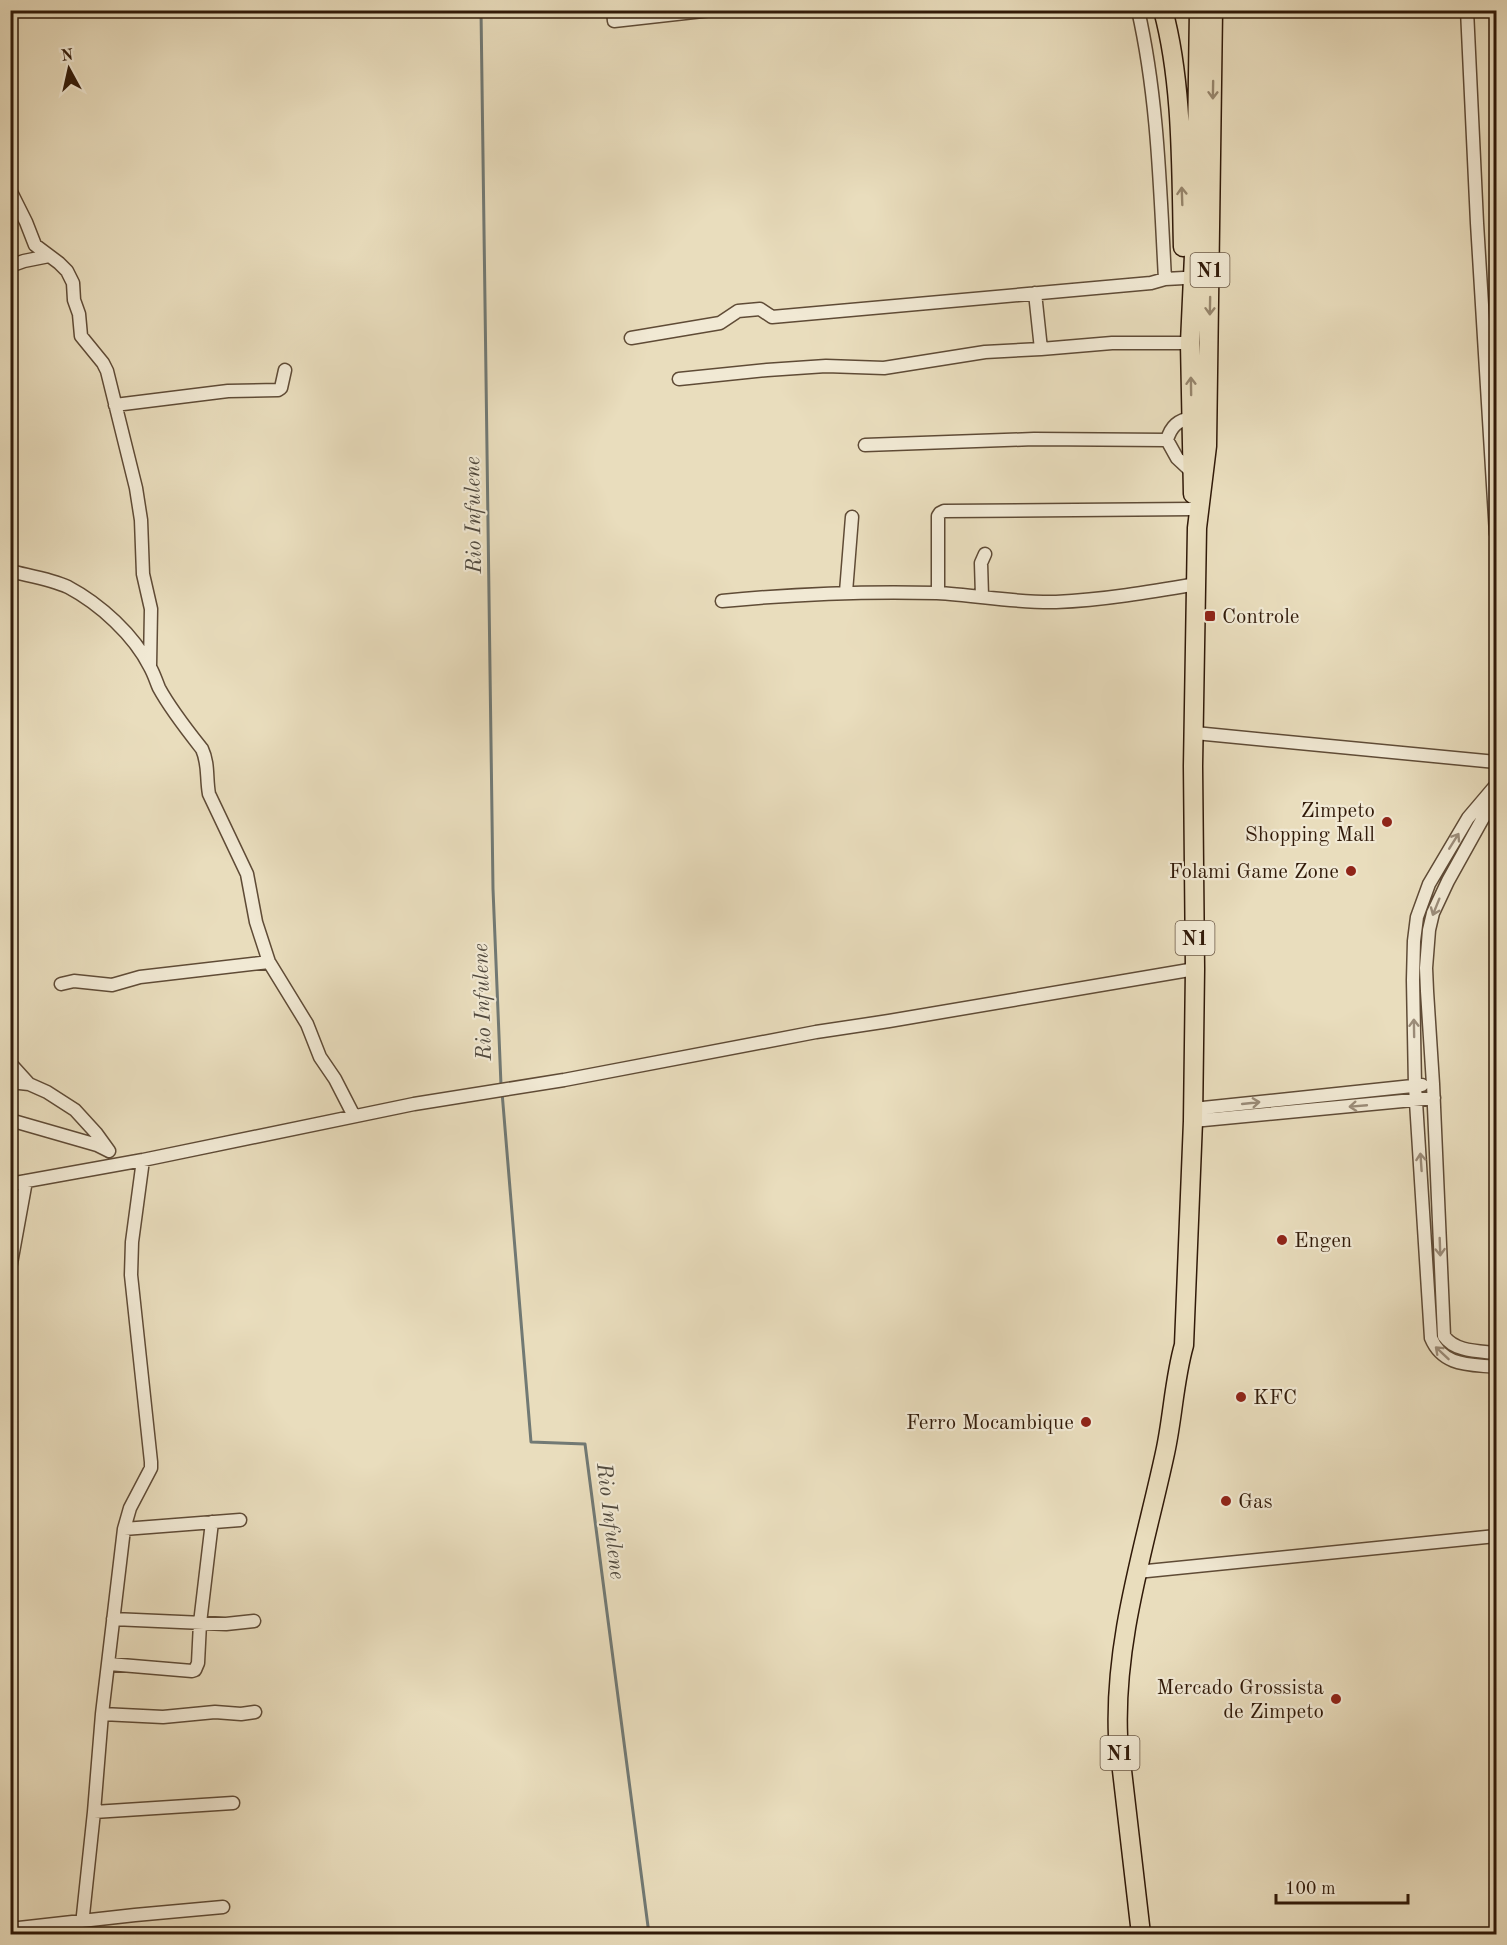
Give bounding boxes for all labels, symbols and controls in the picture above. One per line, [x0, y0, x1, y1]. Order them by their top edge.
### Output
north arrow [39, 39, 99, 99]
text: N [60, 47, 75, 65]
one-way arrow [1208, 79, 1219, 99]
one-way arrow [1176, 187, 1187, 207]
road number: N1 [1190, 253, 1230, 287]
one-way arrow [1204, 295, 1215, 315]
one-way arrow [1185, 376, 1197, 396]
water label: Rio Infulene [462, 456, 486, 575]
place label: Controle [1222, 607, 1300, 628]
marker: Controle [1203, 609, 1217, 623]
place label: Zimpeto Shopping Mall [1245, 801, 1375, 846]
marker: Zimpeto Shopping Mall [1380, 815, 1394, 829]
one-way arrow [1447, 833, 1460, 850]
place label: Folami Game Zone [1169, 862, 1339, 883]
marker: Folami Game Zone [1344, 864, 1358, 878]
one-way arrow [1430, 897, 1441, 915]
road number: N1 [1176, 921, 1214, 955]
water label: Rio Infulene [470, 943, 496, 1062]
one-way arrow [1408, 1018, 1420, 1038]
one-way arrow [1241, 1097, 1261, 1108]
one-way arrow [1349, 1101, 1369, 1112]
one-way arrow [1415, 1152, 1426, 1172]
place label: Engen [1294, 1231, 1352, 1252]
marker: Engen [1275, 1233, 1289, 1247]
one-way arrow [1435, 1237, 1446, 1257]
one-way arrow [1434, 1346, 1449, 1360]
place label: KFC [1253, 1388, 1297, 1409]
marker: KFC [1234, 1390, 1248, 1404]
place label: Ferro Mocambique [906, 1413, 1074, 1434]
marker: Ferro Mocambique [1079, 1415, 1093, 1429]
water label: Rio Infulene [592, 1461, 628, 1581]
place label: Gas [1238, 1492, 1273, 1513]
marker: Gas [1219, 1494, 1233, 1508]
place label: Mercado Grossista de Zimpeto [1156, 1678, 1324, 1723]
marker: Mercado Grossista de Zimpeto [1329, 1692, 1343, 1706]
road number: N1 [1100, 1736, 1140, 1770]
scale bar [1276, 1867, 1408, 1905]
text: 100 m [1285, 1880, 1336, 1898]

